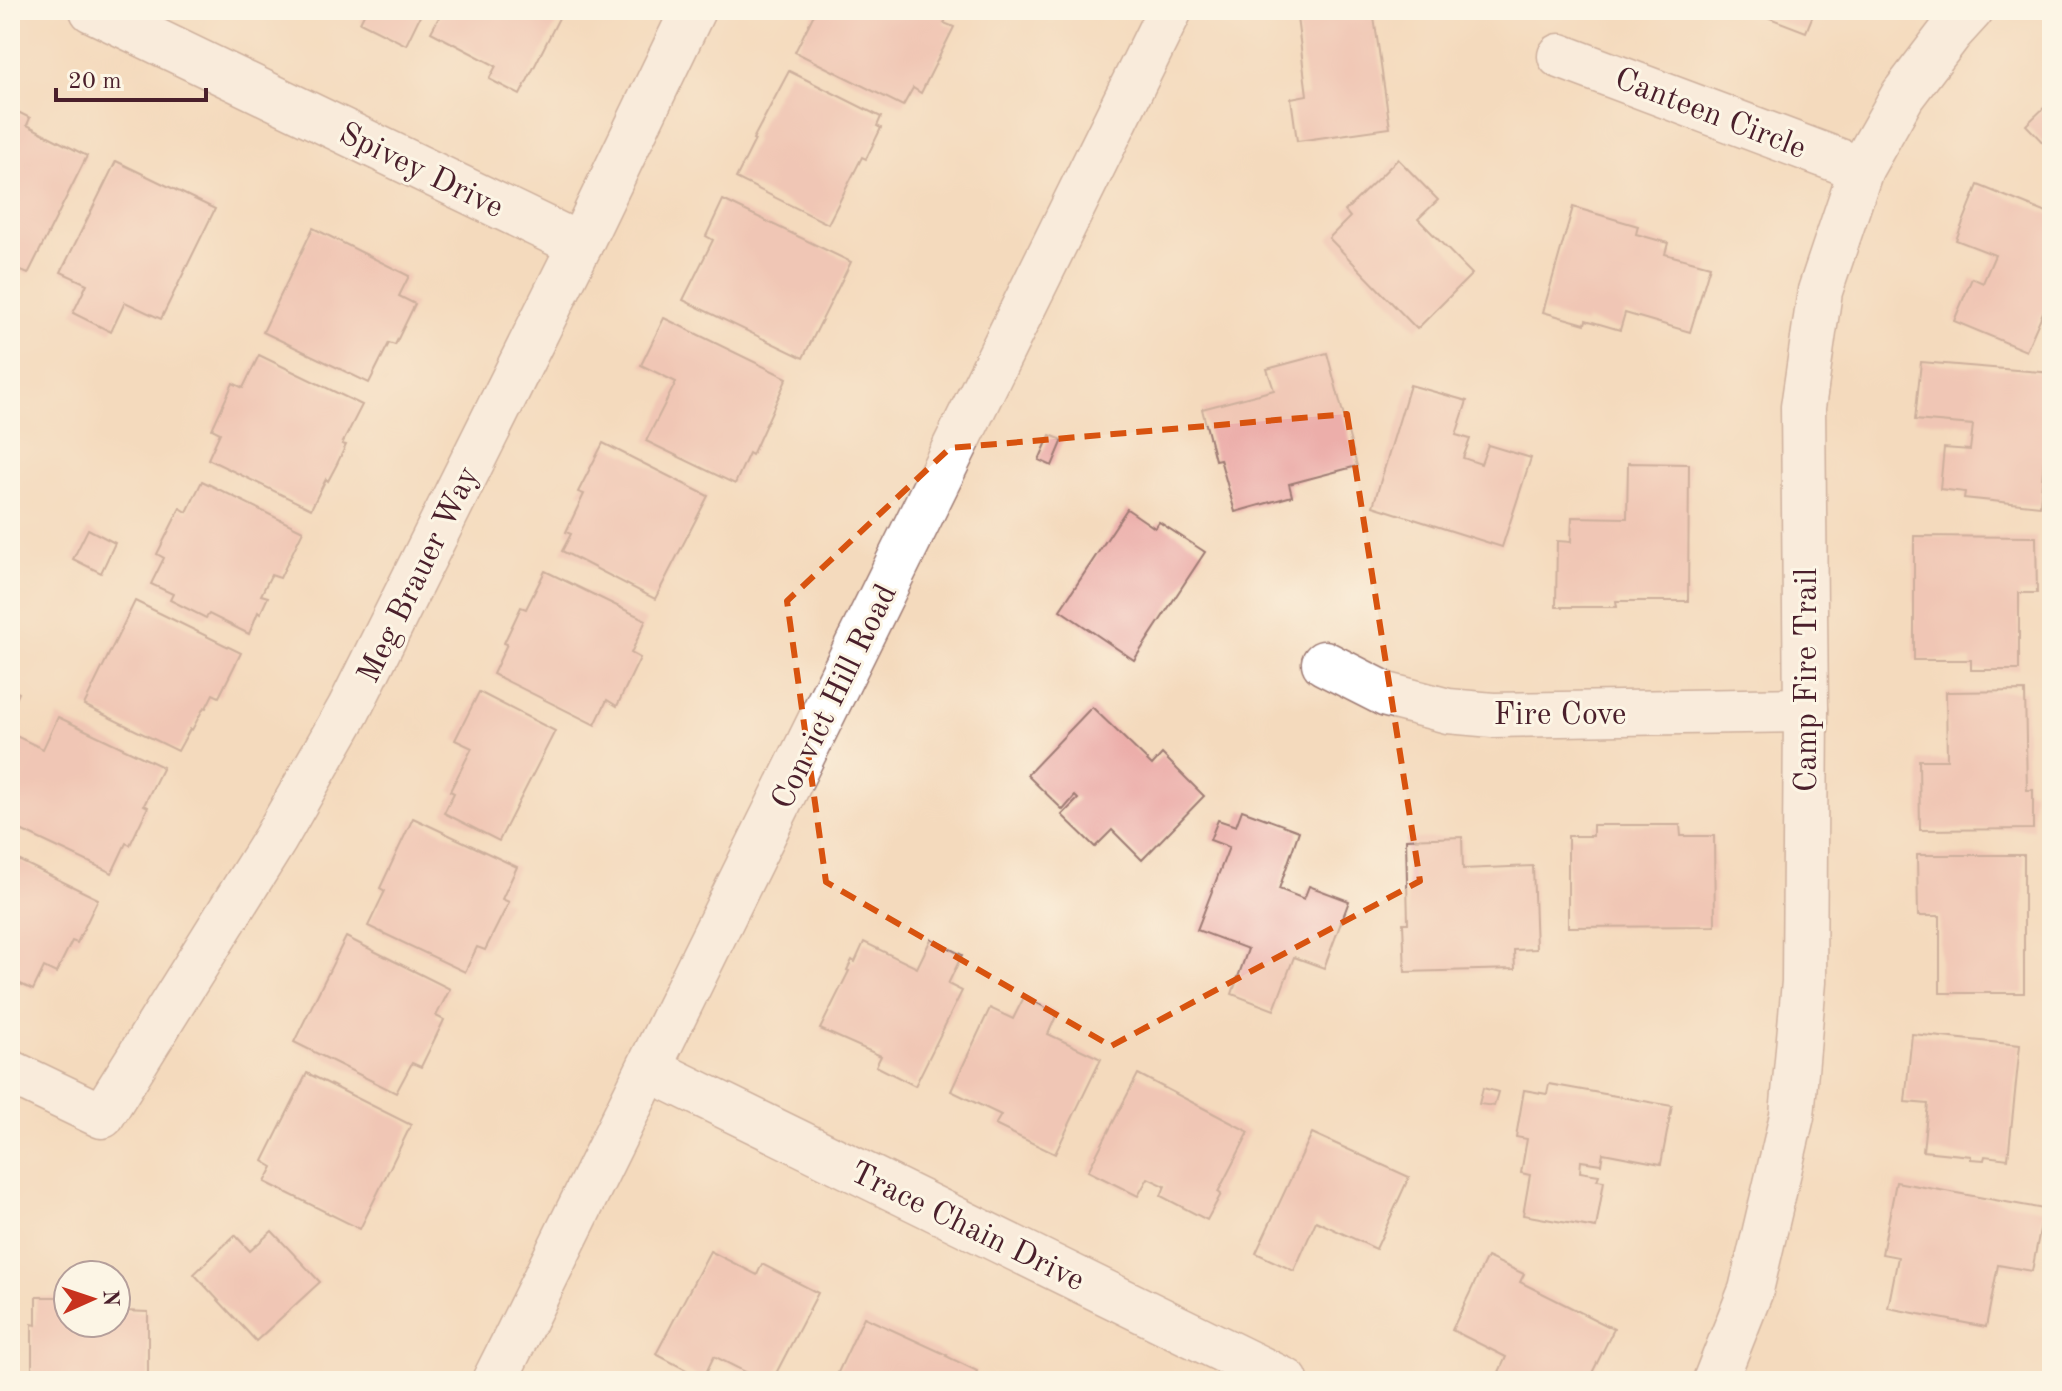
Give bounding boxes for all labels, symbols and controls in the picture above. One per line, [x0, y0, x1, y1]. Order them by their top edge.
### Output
scale bar [56, 52, 206, 102]
street label: Canteen Circle [1610, 64, 1810, 166]
text: 20 m [68, 70, 122, 94]
street label: Spivey Drive [334, 118, 508, 225]
street label: Meg Brauer Way [353, 462, 486, 689]
street label: Camp Fire Trail [1792, 568, 1824, 792]
street label: Convict Hill Road [767, 580, 904, 815]
street label: Fire Cove [1493, 700, 1627, 732]
street label: Trace Chain Drive [845, 1157, 1089, 1298]
north arrow [52, 1259, 132, 1339]
text: N [99, 1289, 121, 1307]

